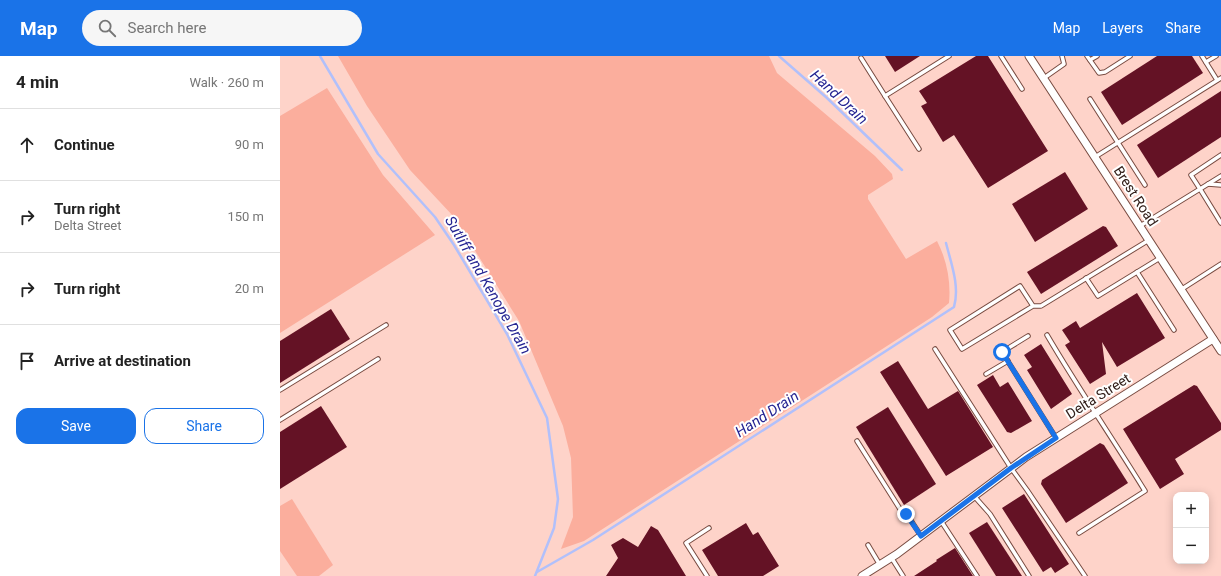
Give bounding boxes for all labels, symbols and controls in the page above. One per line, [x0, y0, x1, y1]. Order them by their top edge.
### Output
search box [82, 10, 362, 46]
text: Map [20, 17, 58, 40]
icon: search [96, 17, 118, 39]
text: Search here [128, 19, 206, 37]
text: Map [1053, 20, 1080, 36]
text: Layers [1102, 20, 1143, 36]
text: Share [1165, 20, 1201, 36]
water label: Hand Drain [807, 66, 871, 128]
text: 4 min [16, 72, 59, 92]
text: Walk · 260 m [189, 75, 264, 90]
icon: ahead [16, 134, 38, 156]
text: Continue [54, 136, 115, 154]
text: 90 m [235, 137, 264, 152]
street label: Brest Road [1111, 163, 1161, 229]
text: Turn right [54, 200, 120, 218]
icon: right [16, 206, 38, 228]
text: 150 m [227, 209, 264, 224]
water label: Sutliff and Kenope Drain [441, 213, 535, 357]
text: Delta Street [54, 218, 121, 233]
icon: right [16, 278, 38, 300]
text: Turn right [54, 280, 120, 298]
text: 20 m [235, 281, 264, 296]
route start [993, 343, 1011, 361]
icon: arrive [16, 350, 38, 372]
text: Arrive at destination [54, 352, 191, 370]
street label: Delta Street [1063, 370, 1133, 422]
water label: Hand Drain [732, 387, 802, 441]
button: Save [16, 408, 136, 444]
button: Share [144, 408, 264, 444]
map controls [1173, 492, 1209, 564]
button: + [1173, 492, 1209, 528]
route end [897, 505, 915, 523]
button: − [1173, 528, 1209, 564]

